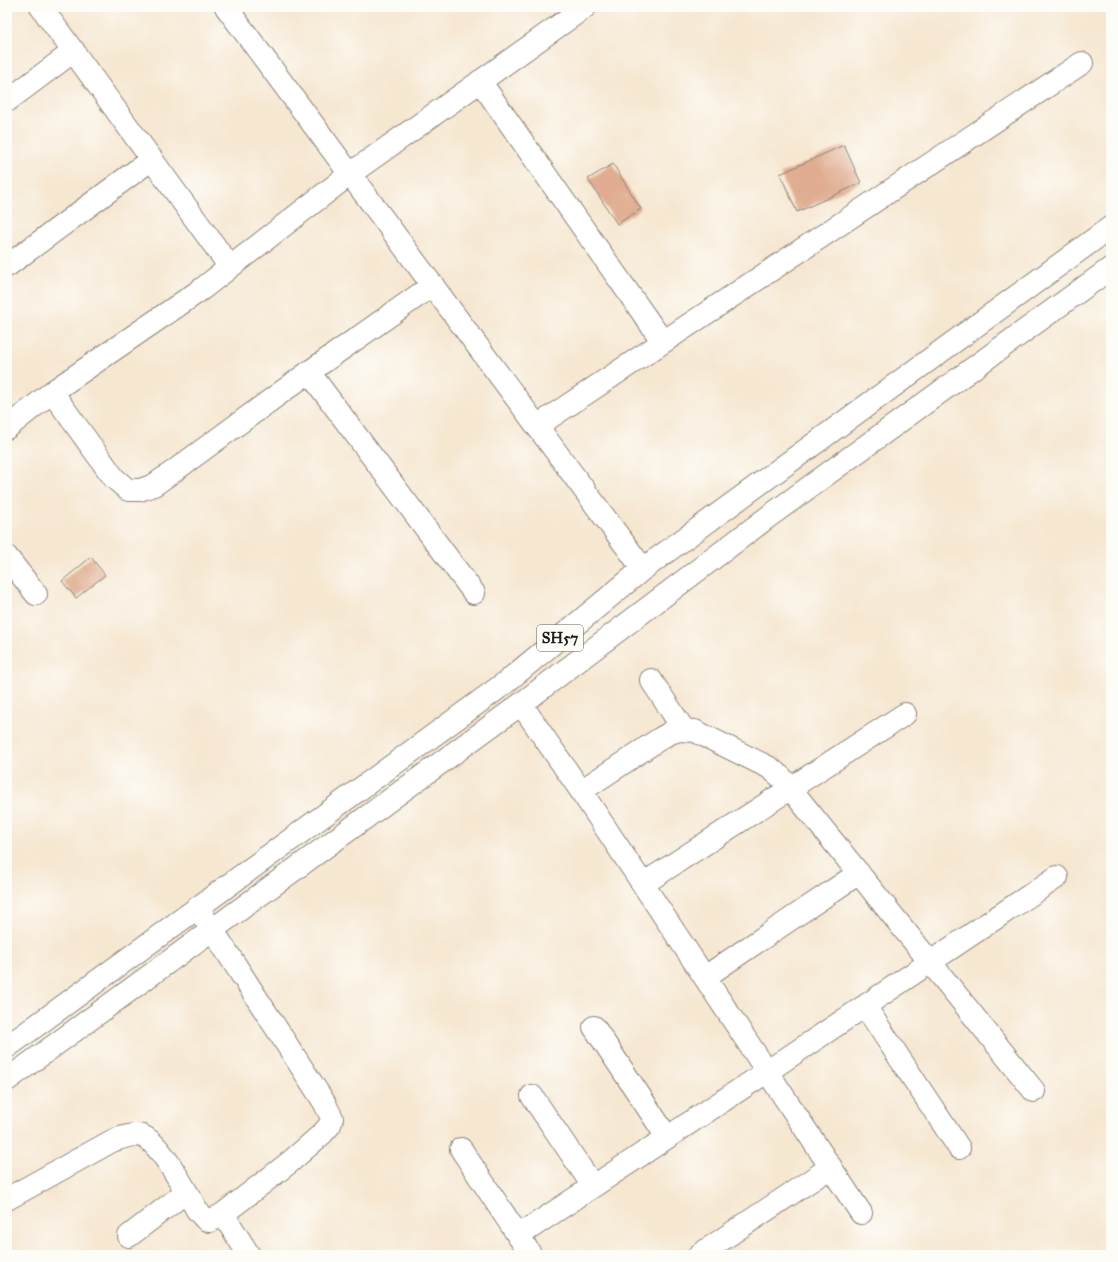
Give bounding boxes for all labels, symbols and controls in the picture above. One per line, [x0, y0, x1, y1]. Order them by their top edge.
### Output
road number: SH57 [537, 625, 583, 651]

